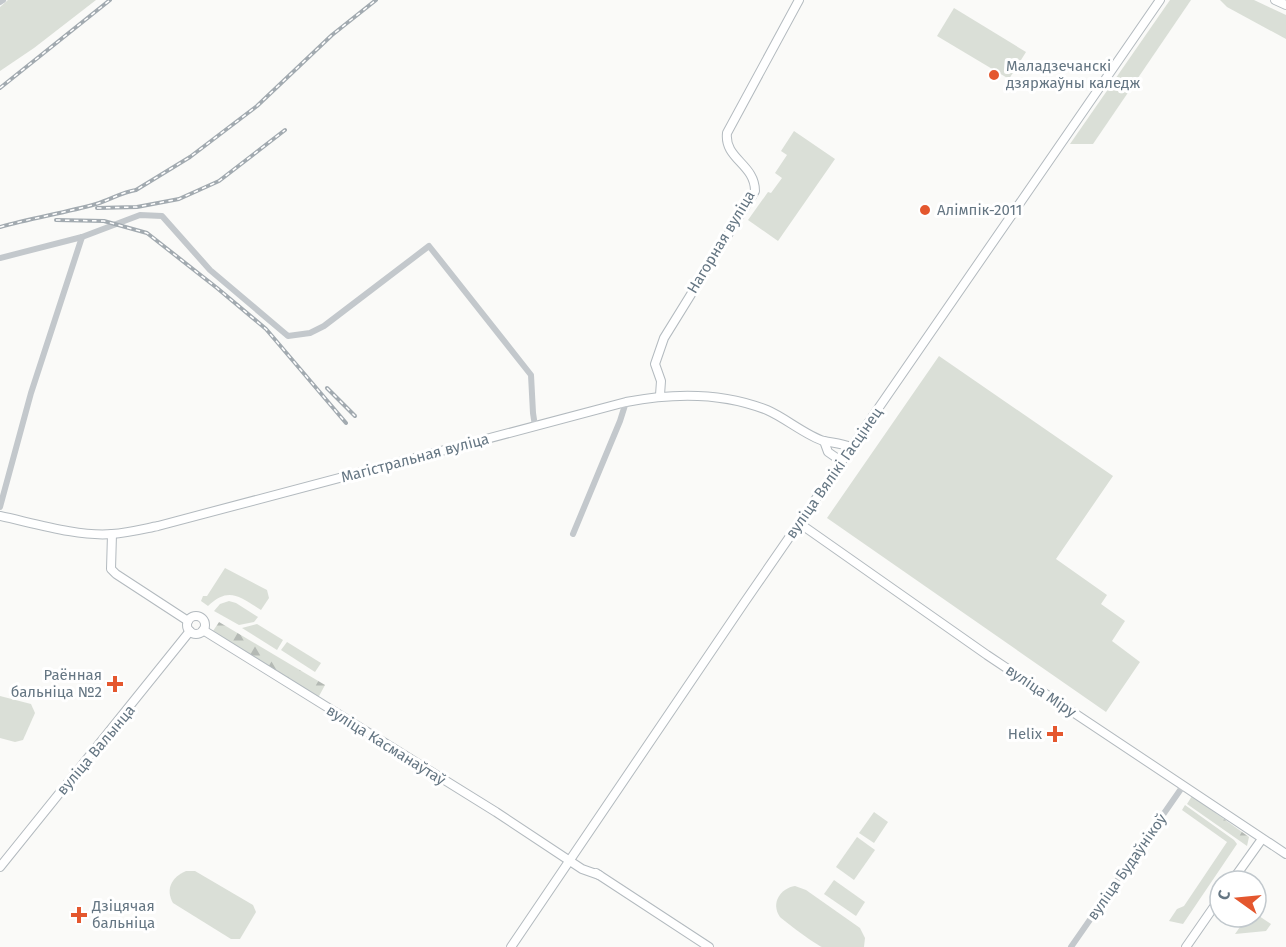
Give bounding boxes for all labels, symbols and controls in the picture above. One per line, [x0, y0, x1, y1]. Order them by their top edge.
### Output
place label: Маладзечанскі дзяржаўны каледж [1006, 57, 1140, 92]
marker: Маладзечанскі дзяржаўны каледж [987, 68, 1001, 82]
street label: Нагорная вуліца [683, 187, 759, 297]
place label: Алімпік-2011 [937, 201, 1022, 219]
marker: Алімпік-2011 [918, 203, 932, 217]
street label: вуліца Вялікі Гасцінец [782, 404, 886, 542]
street label: Магістральная вуліца [339, 430, 491, 486]
street label: вуліца Міру [1002, 661, 1080, 722]
place label: Раённая бальніца №2 [11, 666, 102, 701]
marker: Раённая бальніца №2 [106, 675, 124, 693]
street label: вуліца Валынца [53, 701, 139, 799]
street label: вуліца Касманаўтаў [323, 701, 449, 789]
place label: Helix [1008, 725, 1043, 743]
marker: Helix [1046, 725, 1064, 743]
street label: вуліца Будаўнікоў [1084, 810, 1171, 924]
north arrow [1208, 869, 1268, 929]
text: С [1214, 888, 1235, 902]
place label: Дзіцячая бальніца [91, 897, 155, 932]
marker: Дзіцячая бальніца [70, 906, 88, 924]

